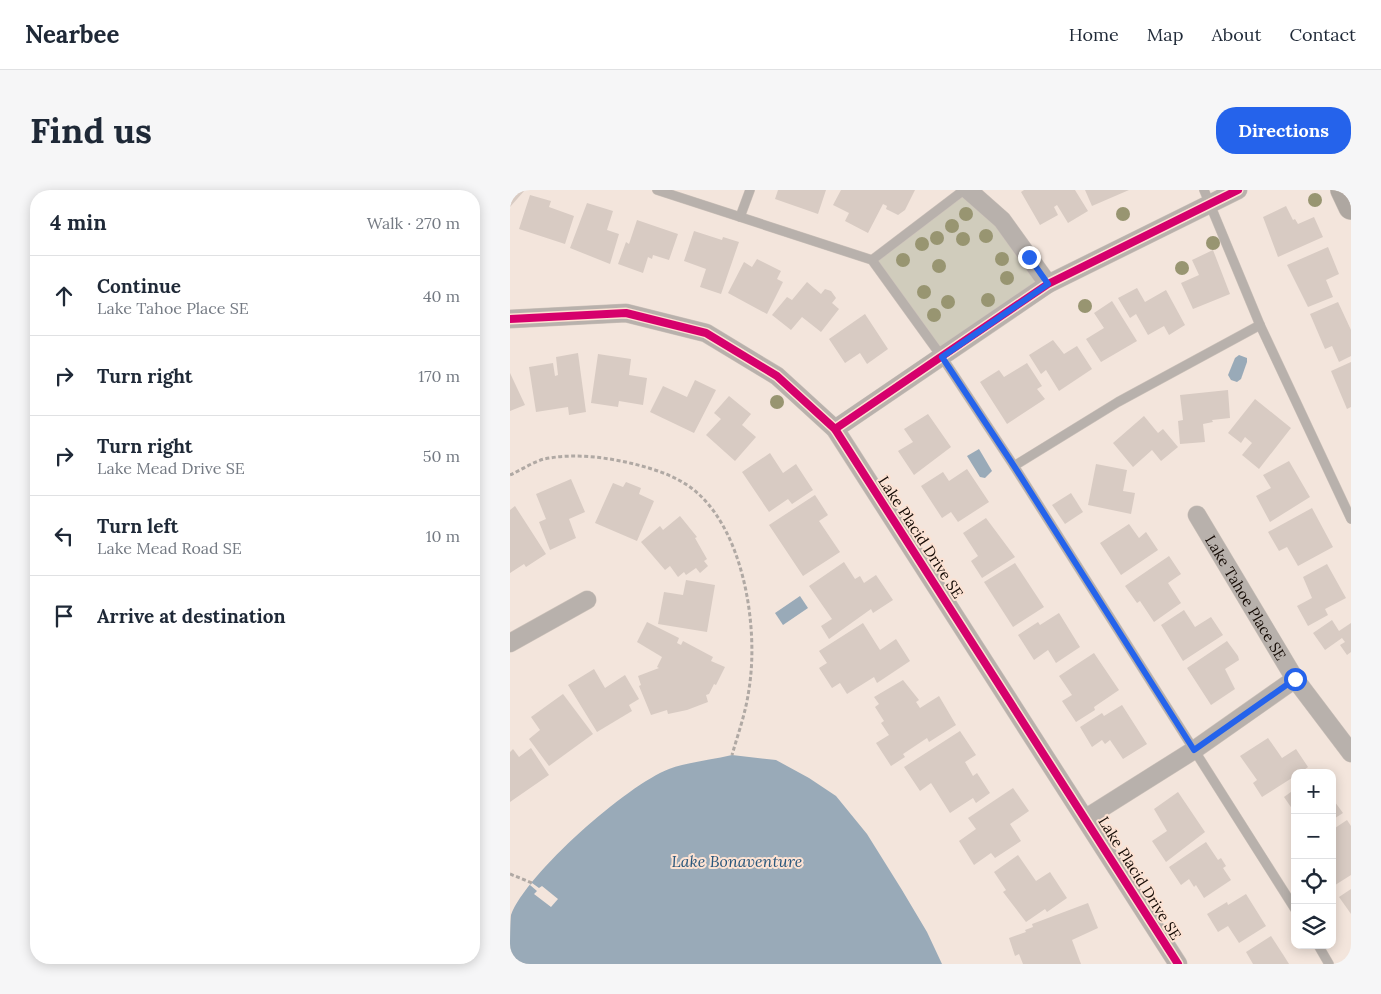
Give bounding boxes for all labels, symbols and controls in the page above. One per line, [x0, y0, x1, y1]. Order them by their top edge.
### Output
text: Nearbee [25, 19, 119, 50]
text: Home [1069, 23, 1119, 46]
text: Map [1147, 23, 1183, 46]
text: About [1211, 23, 1261, 46]
text: Contact [1289, 23, 1356, 46]
button: Directions [1216, 107, 1351, 154]
text: Find us [30, 108, 152, 153]
text: 4 min [50, 209, 107, 236]
text: Walk · 270 m [367, 213, 460, 233]
route end [1018, 246, 1041, 269]
text: Continue [97, 274, 181, 298]
icon: ahead [50, 282, 78, 310]
text: 40 m [423, 286, 460, 306]
text: Lake Tahoe Place SE [97, 298, 249, 318]
icon: right [50, 362, 78, 390]
text: Turn right [97, 364, 193, 388]
text: 170 m [418, 366, 460, 386]
text: Turn right [97, 434, 193, 458]
icon: right [50, 442, 78, 470]
text: 50 m [423, 446, 460, 466]
text: Lake Mead Drive SE [97, 458, 245, 478]
street label: Lake Placid Drive SE [874, 472, 968, 602]
text: Turn left [97, 514, 178, 538]
icon: left [50, 522, 78, 550]
text: 10 m [426, 526, 460, 546]
street label: Lake Tahoe Place SE [1202, 531, 1291, 663]
text: Lake Mead Road SE [97, 538, 242, 558]
icon: arrive [50, 602, 78, 630]
text: Arrive at destination [97, 604, 286, 628]
route start [1284, 668, 1307, 691]
map controls [1291, 769, 1336, 949]
button: + [1291, 769, 1336, 814]
street label: Lake Placid Drive SE [1094, 813, 1186, 943]
button: − [1291, 814, 1336, 859]
water label: Lake Bonaventure [672, 851, 803, 871]
button: locate [1291, 859, 1336, 904]
button: layers [1291, 904, 1336, 949]

